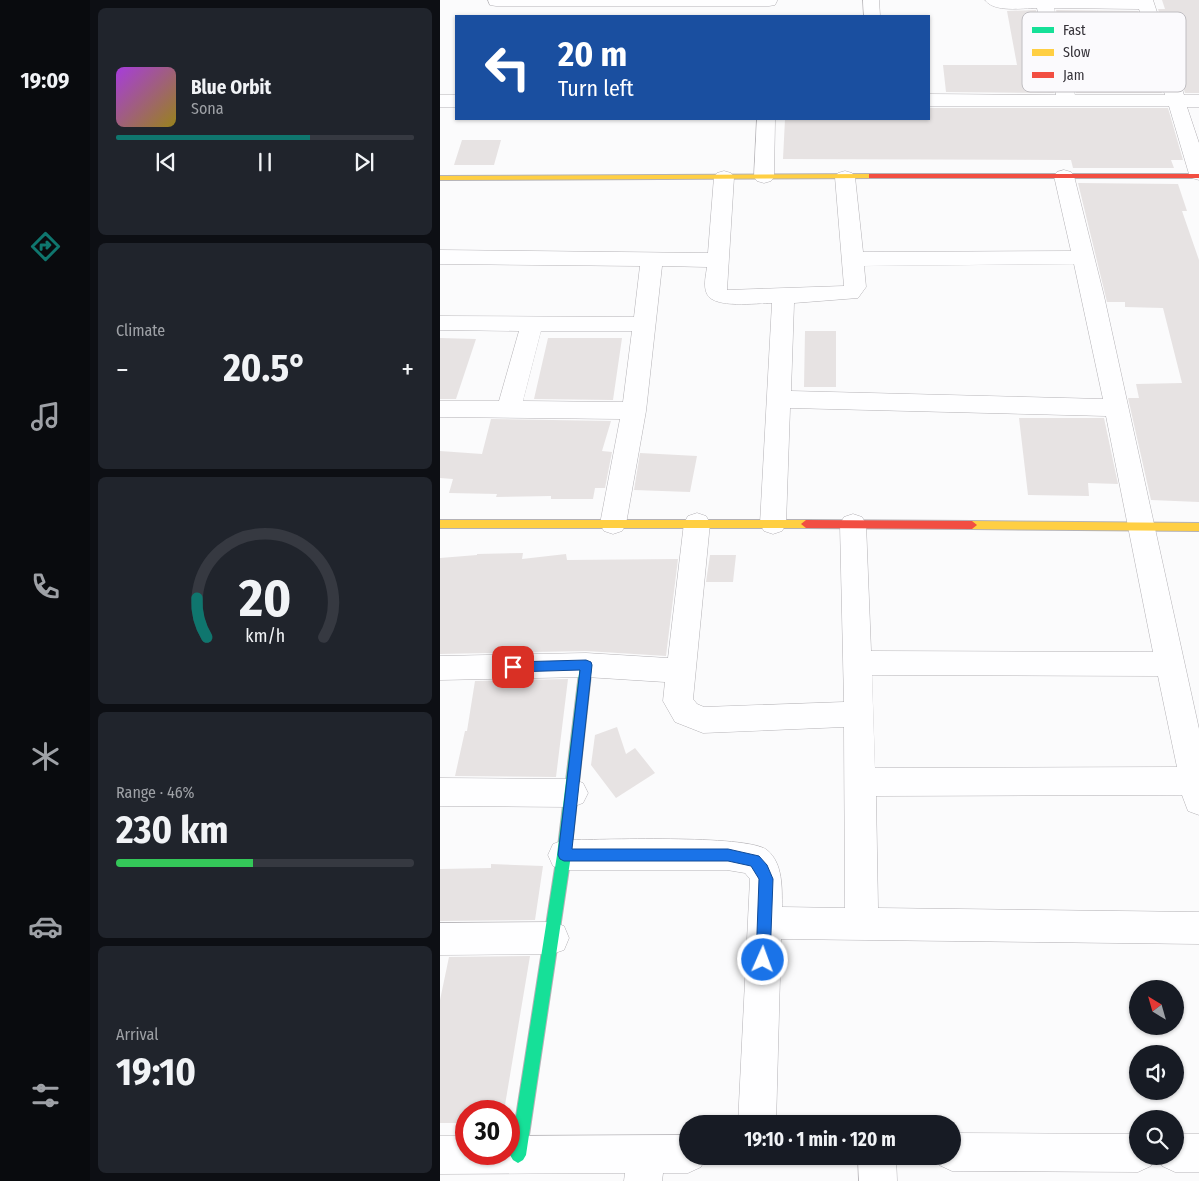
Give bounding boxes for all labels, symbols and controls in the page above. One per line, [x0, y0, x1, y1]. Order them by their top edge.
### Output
legend [1022, 12, 1186, 92]
text: Fast [1063, 22, 1086, 39]
text: 20 m [558, 33, 627, 75]
icon: left [475, 35, 540, 100]
text: Slow [1063, 44, 1090, 61]
text: 19:09 [21, 67, 69, 94]
text: Jam [1063, 67, 1084, 84]
text: Turn left [558, 75, 634, 102]
text: Blue Orbit [191, 76, 271, 99]
text: Sona [191, 99, 224, 118]
icon: previous [152, 148, 180, 176]
icon: pause [251, 148, 279, 176]
icon: next [350, 148, 378, 176]
icon: directions [28, 229, 63, 264]
text: Climate [116, 321, 165, 340]
text: 20.5° [223, 345, 307, 391]
text: − [116, 353, 129, 386]
text: + [401, 353, 414, 386]
icon: music [28, 399, 63, 434]
text: 20 [238, 567, 291, 630]
icon: phone [28, 569, 63, 604]
text: km/h [245, 625, 285, 647]
pin [492, 646, 534, 688]
icon: arrive [499, 653, 527, 681]
icon: climate [28, 739, 63, 774]
text: Range · 46% [116, 783, 195, 802]
text: 230 km [116, 807, 229, 853]
icon: car [28, 909, 63, 944]
position arrow [736, 933, 788, 985]
north arrow [1129, 980, 1184, 1035]
map controls [1129, 980, 1184, 1165]
text: Arrival [116, 1025, 158, 1044]
button: sound [1129, 1045, 1184, 1100]
text: 19:10 [116, 1049, 196, 1095]
icon: filters [28, 1078, 63, 1113]
speed limit sign: 30 [455, 1100, 520, 1165]
button: search [1129, 1110, 1184, 1165]
text: 19:10 · 1 min · 120 m [744, 1128, 896, 1151]

